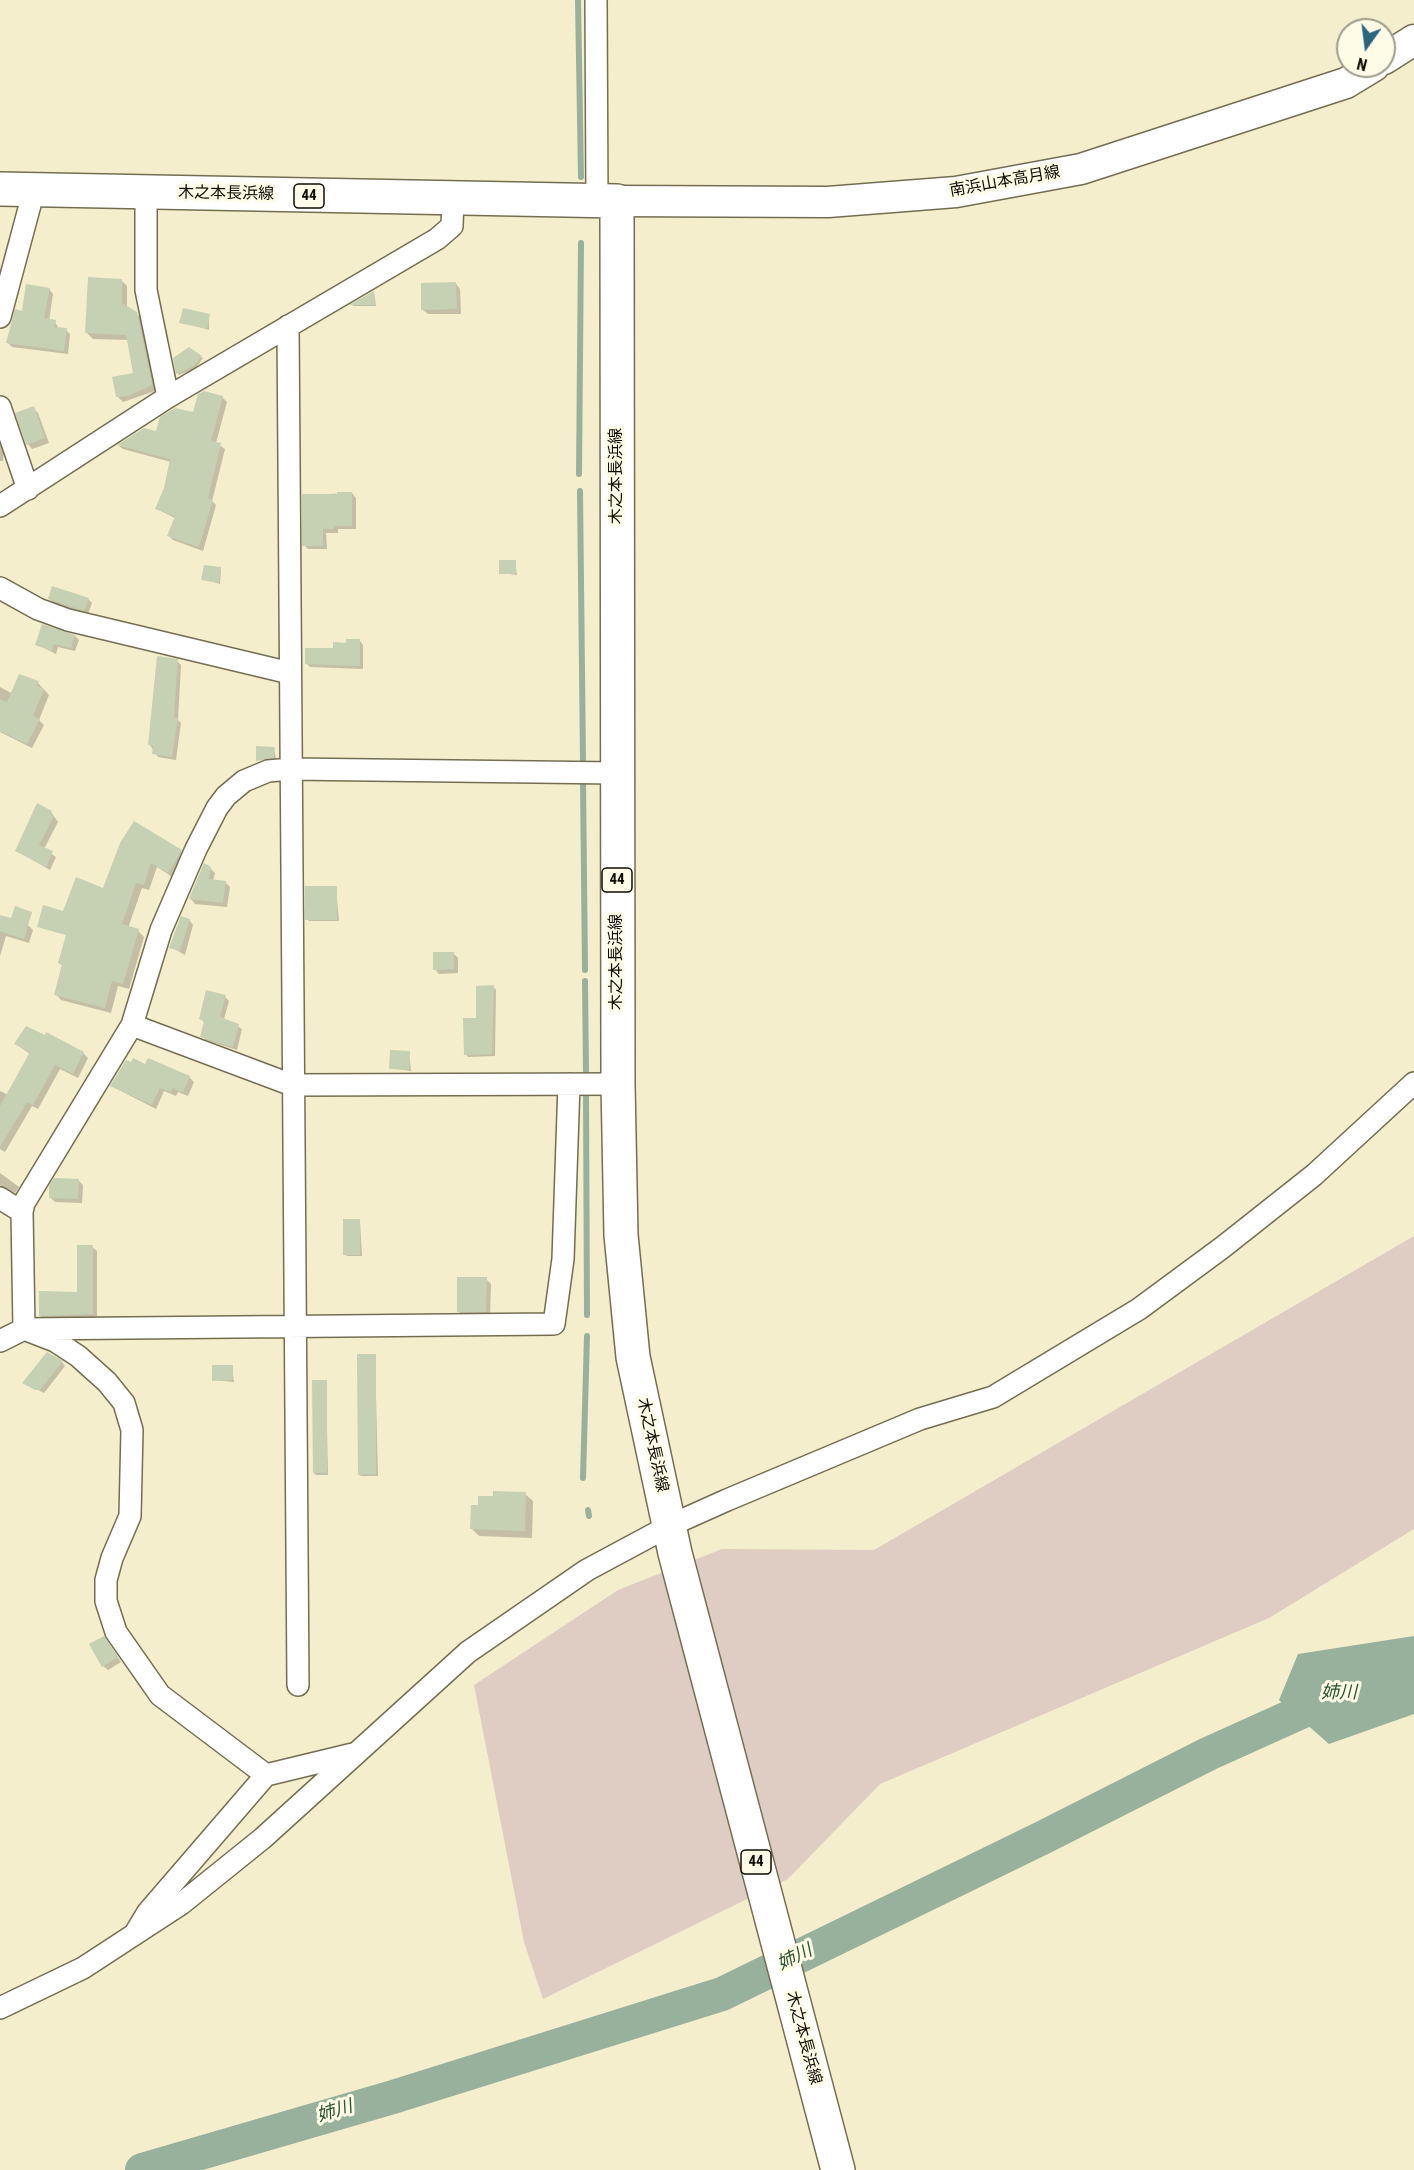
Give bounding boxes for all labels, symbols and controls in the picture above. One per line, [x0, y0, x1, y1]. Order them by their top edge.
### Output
north arrow [1336, 18, 1396, 78]
text: N [1355, 54, 1369, 74]
street label: 南浜山本高月線 [948, 163, 1062, 201]
street label: 木之本長浜線 [178, 184, 274, 204]
road number: 44 [294, 184, 324, 208]
street label: 木之本長浜線 [607, 428, 627, 524]
road number: 44 [602, 868, 632, 892]
street label: 木之本長浜線 [607, 914, 627, 1010]
street label: 木之本長浜線 [633, 1396, 671, 1494]
water label: 姉川 [1321, 1682, 1357, 1704]
road number: 44 [741, 1850, 771, 1874]
water label: 姉川 [774, 1940, 816, 1976]
street label: 木之本長浜線 [781, 1989, 825, 2087]
water label: 姉川 [315, 2096, 355, 2128]

